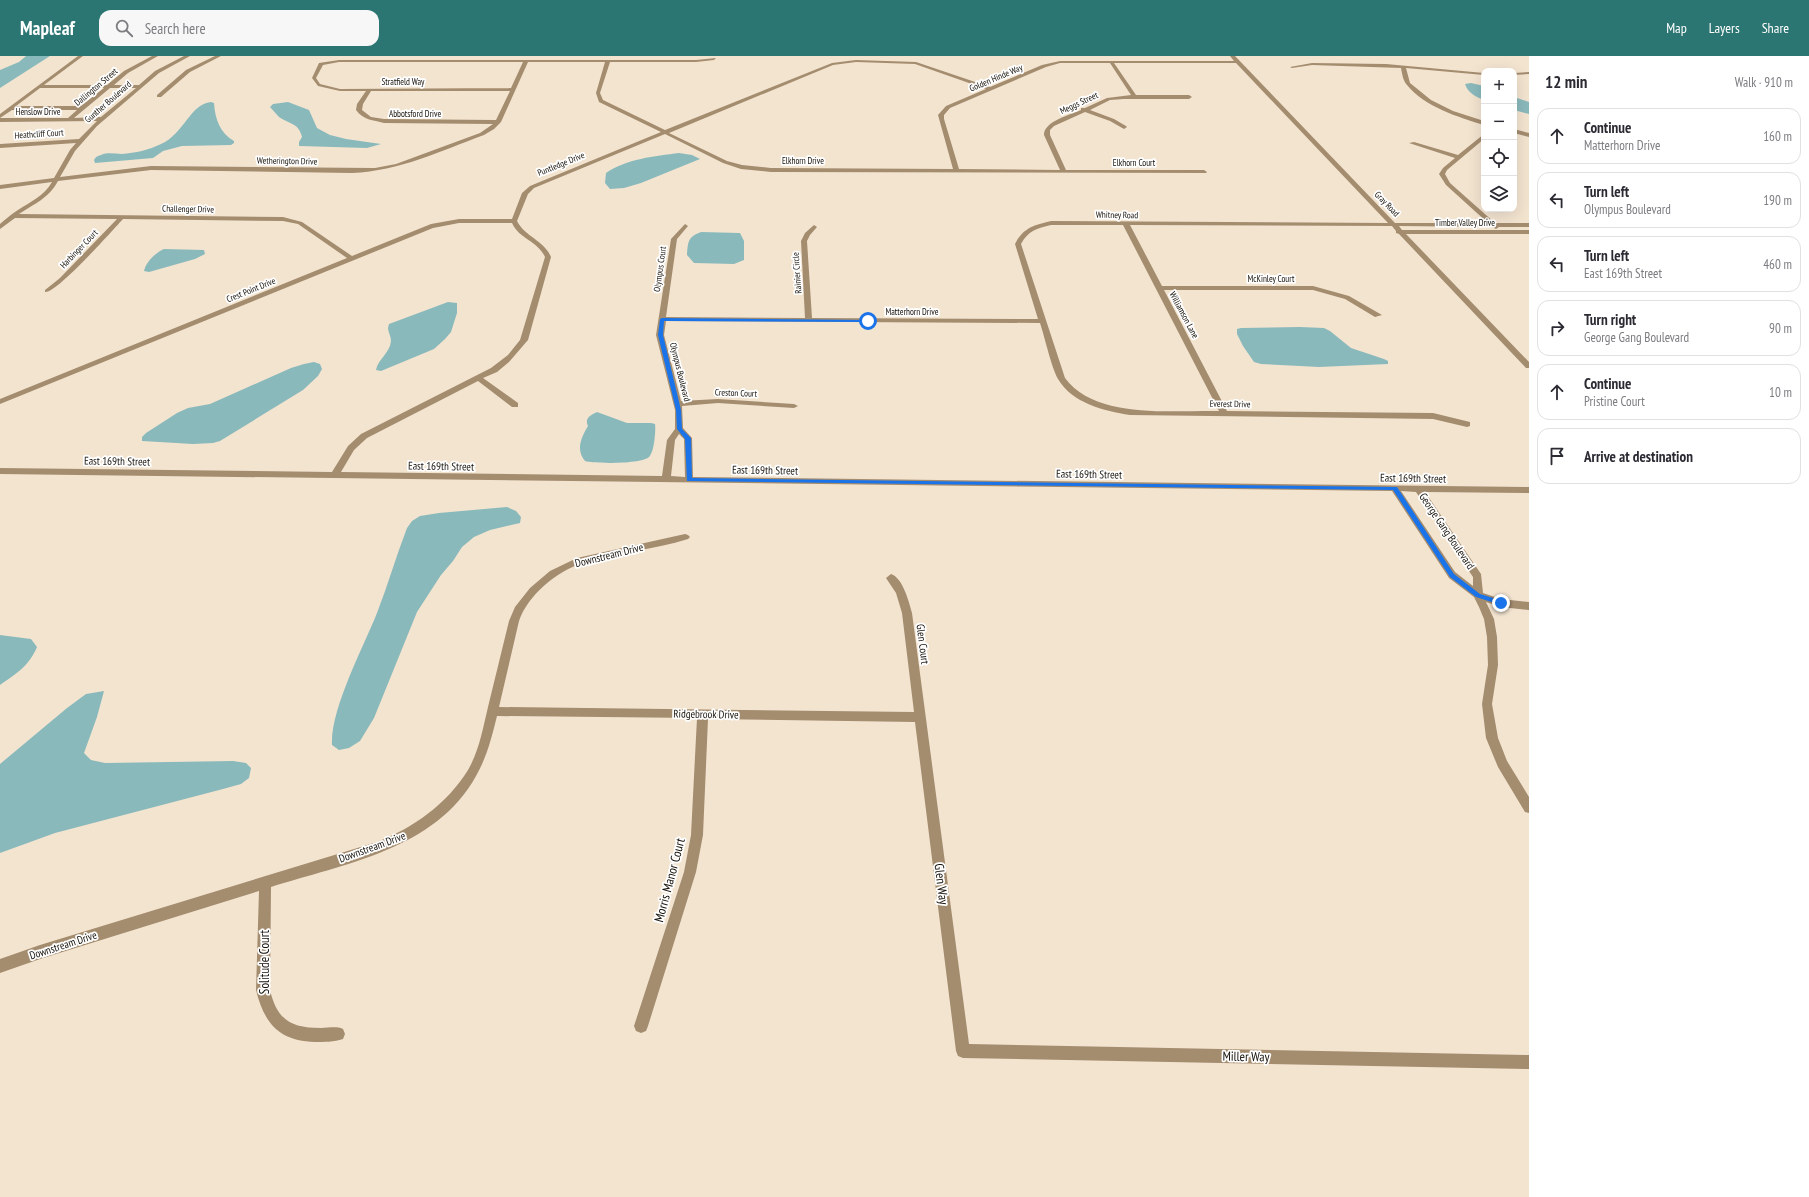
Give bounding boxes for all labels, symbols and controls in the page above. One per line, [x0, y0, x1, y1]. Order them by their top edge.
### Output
search box [99, 10, 379, 46]
text: Mapleaf [20, 16, 75, 40]
icon: search [113, 17, 135, 39]
text: Search here [145, 19, 206, 38]
text: Map [1666, 19, 1687, 37]
text: Layers [1709, 19, 1740, 37]
text: Share [1762, 19, 1789, 37]
street label: Golden Hinde Way [968, 61, 1025, 94]
street label: Dallington Street [72, 65, 120, 108]
map controls [1481, 68, 1517, 212]
button: + [1481, 68, 1517, 104]
text: 12 min [1545, 71, 1587, 93]
text: Walk · 910 m [1735, 74, 1793, 91]
street label: Stratfield Way [381, 76, 425, 87]
street label: Gunther Boulevard [82, 78, 133, 125]
street label: Meggs Street [1058, 89, 1100, 116]
button: − [1481, 104, 1517, 140]
street label: Henslow Drive [16, 106, 61, 117]
street label: Abbotsford Drive [389, 108, 441, 119]
text: Continue [1584, 118, 1631, 137]
icon: ahead [1546, 125, 1568, 147]
street label: Heathcliff Court [14, 126, 64, 141]
text: 160 m [1763, 128, 1792, 145]
text: Matterhorn Drive [1584, 137, 1660, 154]
button: locate [1481, 140, 1517, 176]
street label: Puntledge Drive [536, 149, 586, 178]
street label: Wetherington Drive [257, 154, 318, 167]
street label: Elkhorn Drive [782, 155, 824, 166]
street label: Elkhorn Court [1113, 157, 1156, 168]
button: layers [1481, 176, 1517, 212]
text: Turn left [1584, 182, 1629, 201]
street label: Gray Road [1373, 189, 1402, 219]
icon: left [1546, 189, 1568, 211]
text: 190 m [1763, 192, 1792, 209]
text: Olympus Boulevard [1584, 201, 1671, 218]
street label: Challenger Drive [162, 203, 214, 214]
street label: Whitney Road [1096, 209, 1138, 220]
street label: Timber Valley Drive [1435, 217, 1495, 228]
street label: Harbinger Court [57, 227, 100, 270]
street label: Olympus Court [651, 245, 668, 292]
text: Turn left [1584, 246, 1629, 265]
street label: Rainier Circle [790, 252, 803, 294]
icon: left [1546, 253, 1568, 275]
text: 460 m [1763, 256, 1792, 273]
text: East 169th Street [1584, 265, 1662, 282]
street label: McKinley Court [1248, 273, 1295, 284]
street label: Crest Point Drive [225, 275, 277, 304]
street label: Williamson Lane [1168, 290, 1201, 340]
street label: Matterhorn Drive [886, 306, 939, 317]
text: Turn right [1584, 310, 1636, 329]
route start [859, 312, 877, 330]
icon: right [1546, 317, 1568, 339]
text: 90 m [1769, 320, 1792, 337]
text: George Gang Boulevard [1584, 329, 1689, 346]
street label: Olympus Boulevard [668, 341, 693, 403]
text: Continue [1584, 374, 1631, 393]
icon: ahead [1546, 381, 1568, 403]
text: 10 m [1769, 384, 1792, 401]
street label: Creston Court [715, 386, 758, 399]
text: Pristine Court [1584, 393, 1645, 410]
street label: Everest Drive [1209, 398, 1251, 409]
icon: arrive [1546, 445, 1568, 467]
text: Arrive at destination [1584, 447, 1693, 466]
street label: East 169th Street [84, 453, 150, 469]
street label: East 169th Street [408, 458, 474, 474]
street label: East 169th Street [732, 462, 798, 478]
street label: East 169th Street [1056, 466, 1122, 482]
street label: East 169th Street [1380, 470, 1446, 486]
street label: George Gang Boulevard [1416, 490, 1478, 572]
street label: Downstream Drive [573, 540, 645, 570]
route end [1492, 594, 1510, 612]
street label: Glen Court [914, 623, 932, 665]
street label: Ridgebrook Drive [673, 706, 739, 722]
street label: Downstream Drive [337, 828, 408, 866]
street label: Morris Manor Court [650, 836, 689, 924]
street label: Glen Way [931, 862, 952, 906]
street label: Downstream Drive [28, 927, 99, 962]
street label: Solitude Court [256, 929, 273, 994]
street label: Miller Way [1222, 1048, 1270, 1065]

